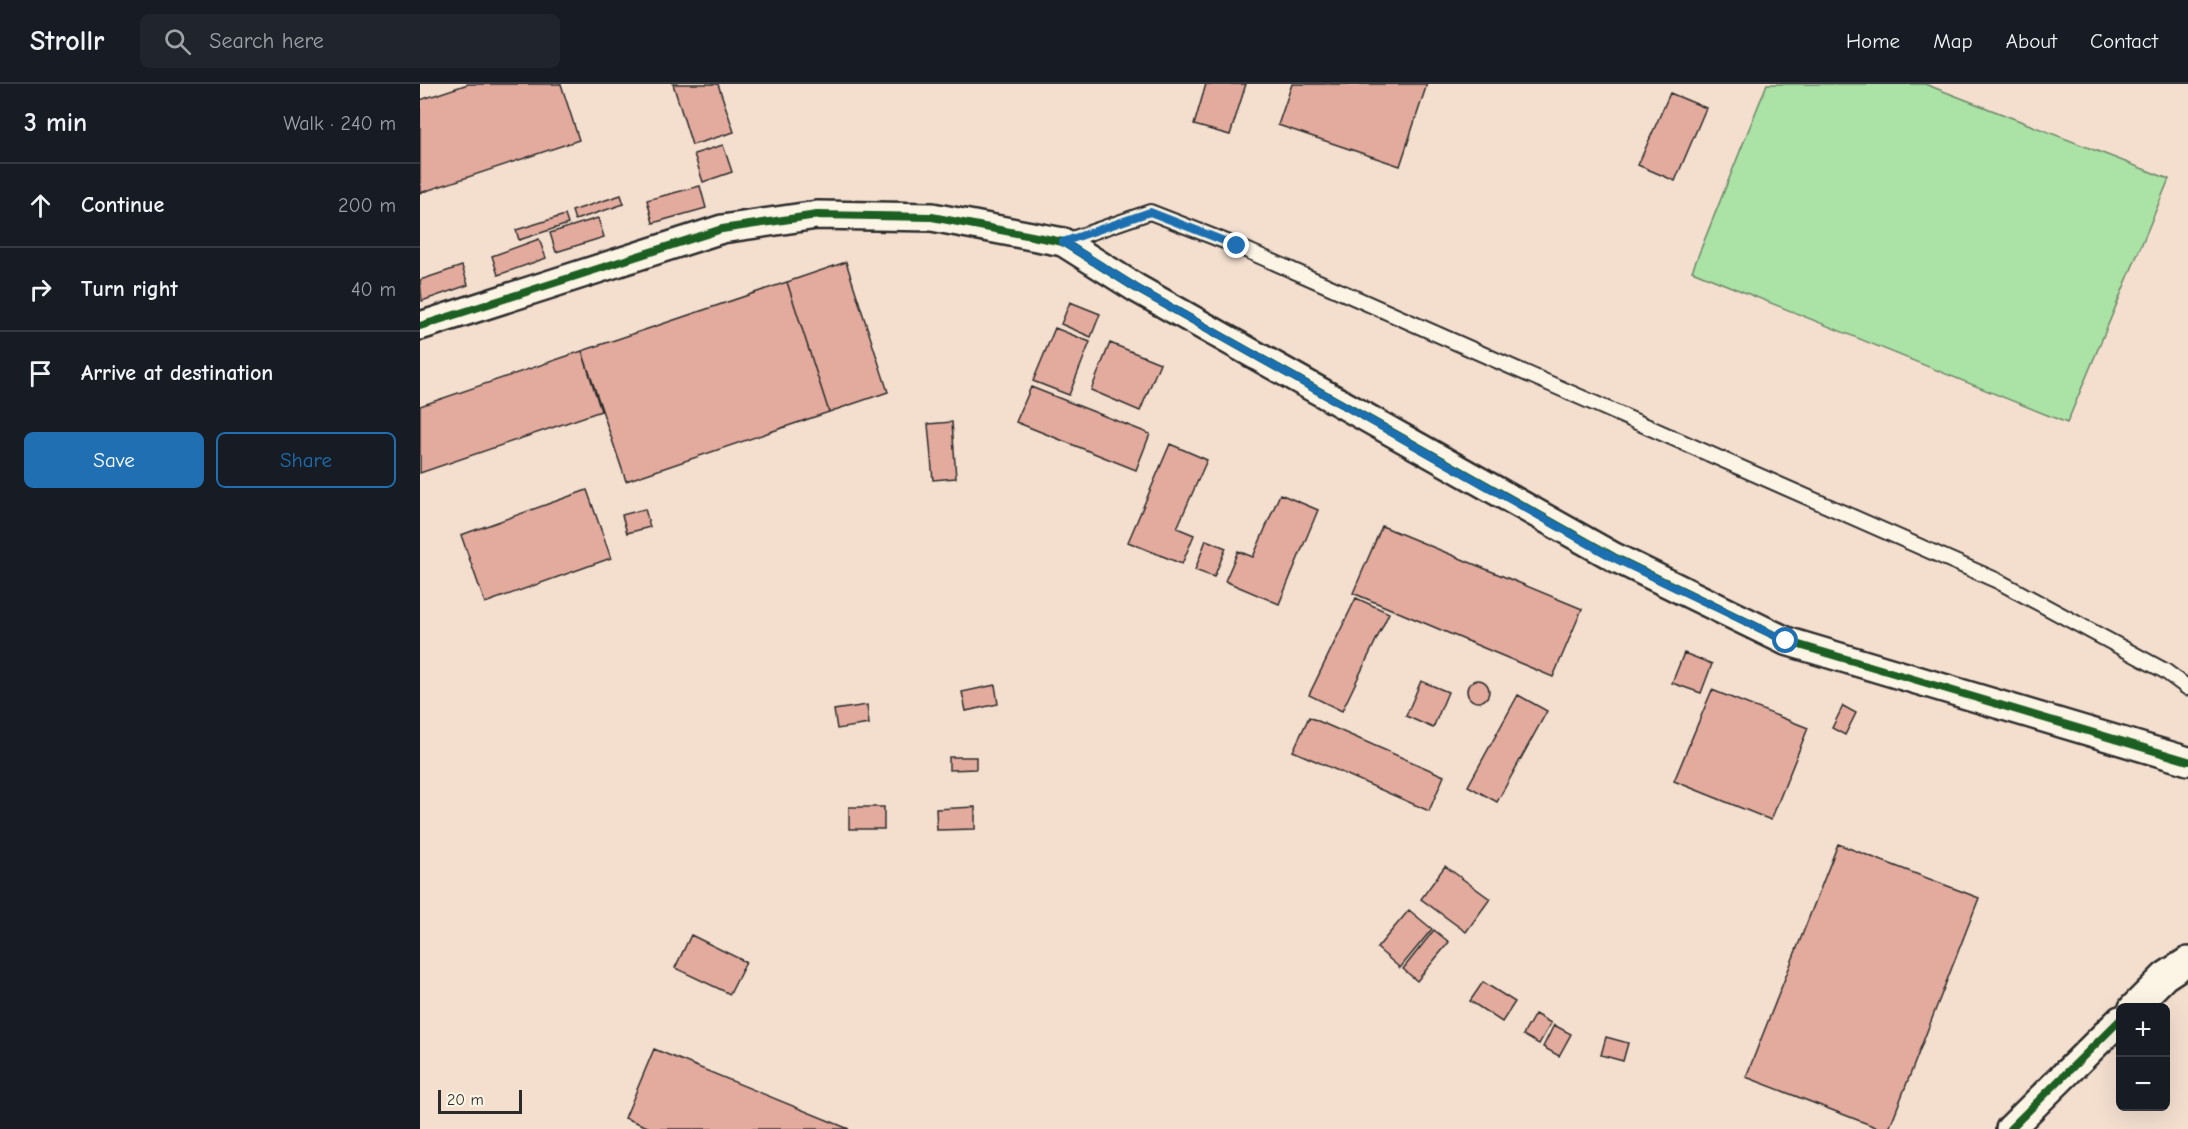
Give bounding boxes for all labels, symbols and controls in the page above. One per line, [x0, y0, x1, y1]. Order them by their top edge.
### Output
search box [140, 14, 560, 68]
text: Strollr [30, 25, 104, 57]
icon: search [161, 25, 194, 58]
text: Search here [209, 28, 324, 54]
text: Home [1846, 29, 1900, 53]
text: Map [1933, 29, 1973, 53]
text: About [2006, 29, 2057, 53]
text: Contact [2090, 29, 2158, 53]
text: 3 min [24, 108, 87, 138]
text: Walk · 240 m [283, 112, 396, 135]
icon: ahead [24, 189, 57, 222]
text: Continue [81, 192, 164, 218]
text: 200 m [338, 194, 396, 217]
route end [1223, 232, 1249, 258]
icon: right [24, 273, 57, 306]
text: Turn right [81, 276, 178, 302]
text: 40 m [351, 278, 396, 301]
icon: arrive [24, 357, 57, 390]
text: Arrive at destination [81, 360, 273, 386]
button: Save [24, 432, 204, 488]
button: Share [216, 432, 396, 488]
route start [1772, 627, 1798, 653]
map controls [2116, 1003, 2170, 1111]
button: + [2116, 1003, 2170, 1057]
button: − [2116, 1057, 2170, 1111]
scale bar [438, 1087, 522, 1114]
text: 20 m [447, 1091, 484, 1109]

